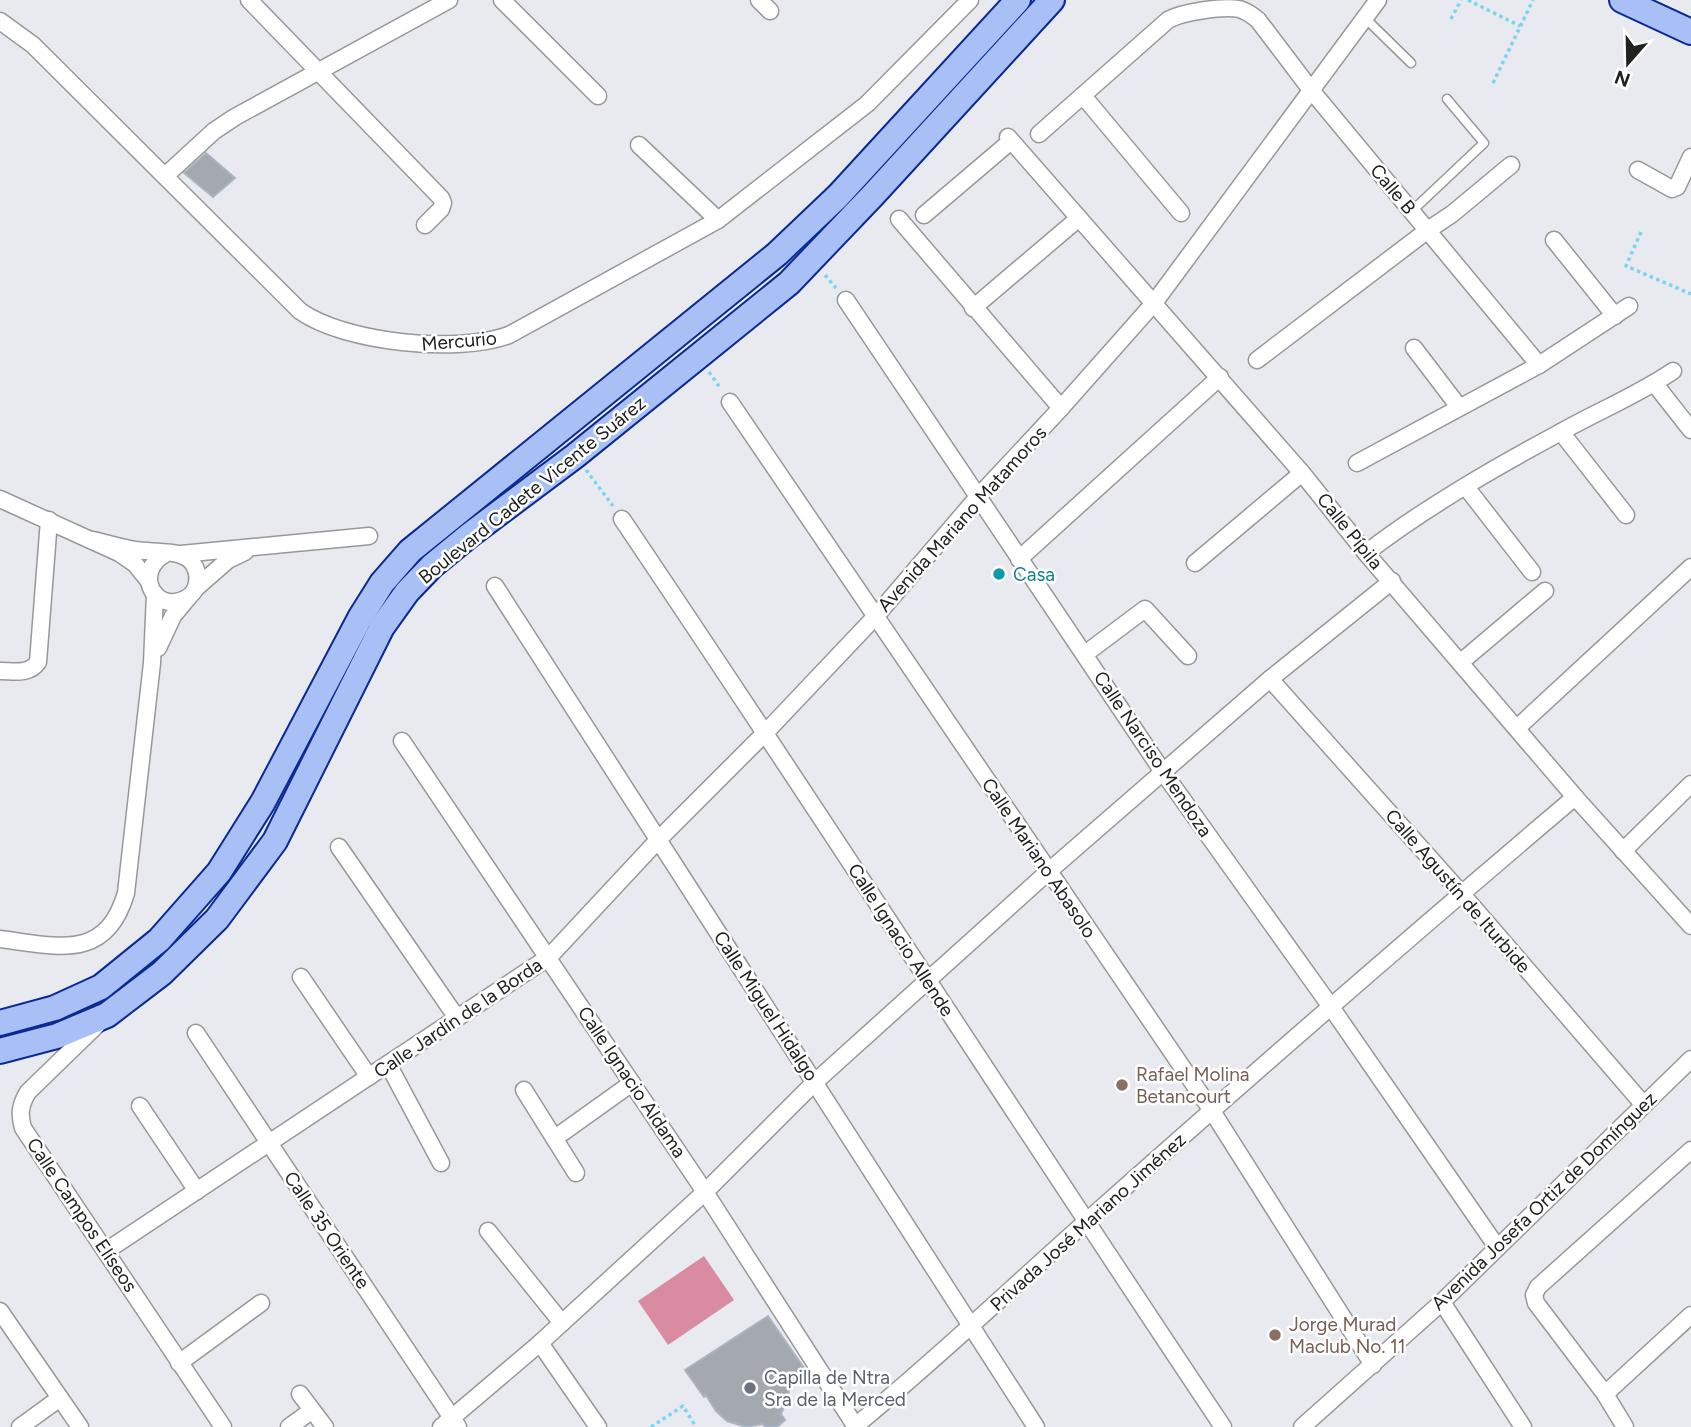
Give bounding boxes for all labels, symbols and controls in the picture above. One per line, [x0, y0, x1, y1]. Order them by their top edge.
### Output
north arrow [1593, 28, 1663, 98]
text: N [1612, 65, 1633, 92]
street label: Calle B [1365, 159, 1421, 219]
street label: Mercurio [420, 326, 498, 356]
street label: Boulevard Cadete Vicente Suárez [414, 391, 650, 589]
street label: Avenida Mariano Matamoros [873, 421, 1052, 617]
street label: Calle Pípila [1312, 488, 1388, 574]
place label: Casa [1013, 563, 1055, 586]
marker: Casa [991, 566, 1007, 582]
street label: Calle Narciso Mendoza [1089, 667, 1217, 841]
street label: Calle Mariano Abasolo [977, 774, 1101, 942]
street label: Calle Agustín de Iturbide [1381, 804, 1535, 978]
street label: Calle Ignacio Allende [843, 859, 959, 1021]
street label: Calle Miguel Hidalgo [709, 927, 823, 1085]
street label: Calle Jardín de la Borda [369, 953, 547, 1083]
street label: Calle Ignacio Aldama [573, 1002, 691, 1162]
place label: Rafael Molina Betancourt [1136, 1063, 1249, 1108]
marker: Rafael Molina Betancourt [1114, 1077, 1130, 1093]
street label: Avenida Josefa Ortiz de Domínguez [1427, 1087, 1661, 1315]
street label: Privada José Mariano Jiménez [986, 1128, 1190, 1316]
street label: Calle Campos Elíseos [22, 1133, 142, 1297]
street label: Calle 35 Oriente [279, 1167, 375, 1293]
place label: Jorge Murad Maclub No. 11 [1289, 1313, 1406, 1358]
marker: Jorge Murad Maclub No. 11 [1267, 1327, 1283, 1343]
place label: Capilla de Ntra Sra de la Merced [764, 1366, 906, 1411]
marker: Capilla de Ntra Sra de la Merced [742, 1380, 758, 1396]

